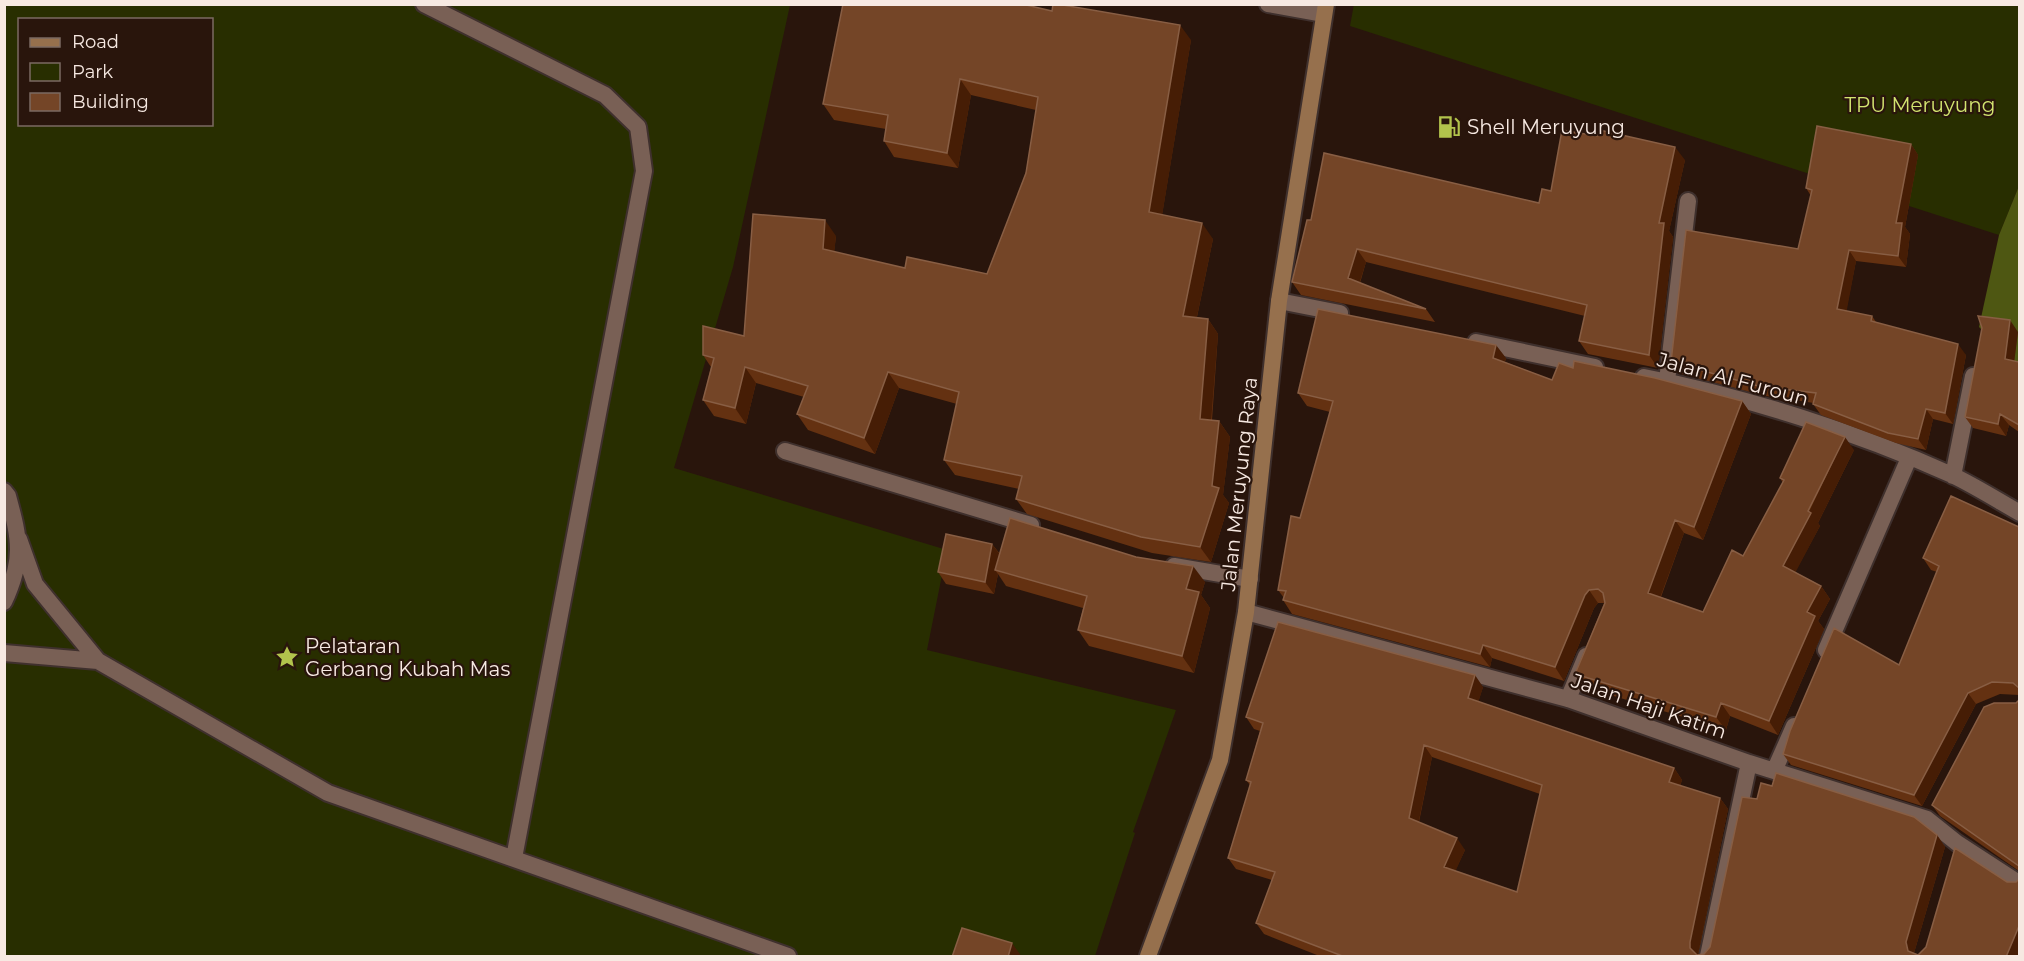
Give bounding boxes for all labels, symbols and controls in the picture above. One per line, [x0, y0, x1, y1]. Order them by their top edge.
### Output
legend [18, 18, 213, 126]
text: Road [72, 31, 119, 53]
text: Park [72, 61, 113, 83]
text: Building [72, 91, 149, 113]
park label: TPU Meruyung [1845, 93, 1995, 117]
fuel station icon: Shell Meruyung [1436, 114, 1462, 140]
place label: Shell Meruyung [1467, 115, 1625, 139]
street label: Jalan Al Furoun [1654, 347, 1811, 411]
street label: Jalan Meruyung Raya [1216, 376, 1262, 593]
place label: Pelataran Gerbang Kubah Mas [305, 634, 510, 681]
place icon: Pelataran Gerbang Kubah Mas [274, 644, 300, 670]
street label: Jalan Haji Katim [1567, 668, 1730, 744]

